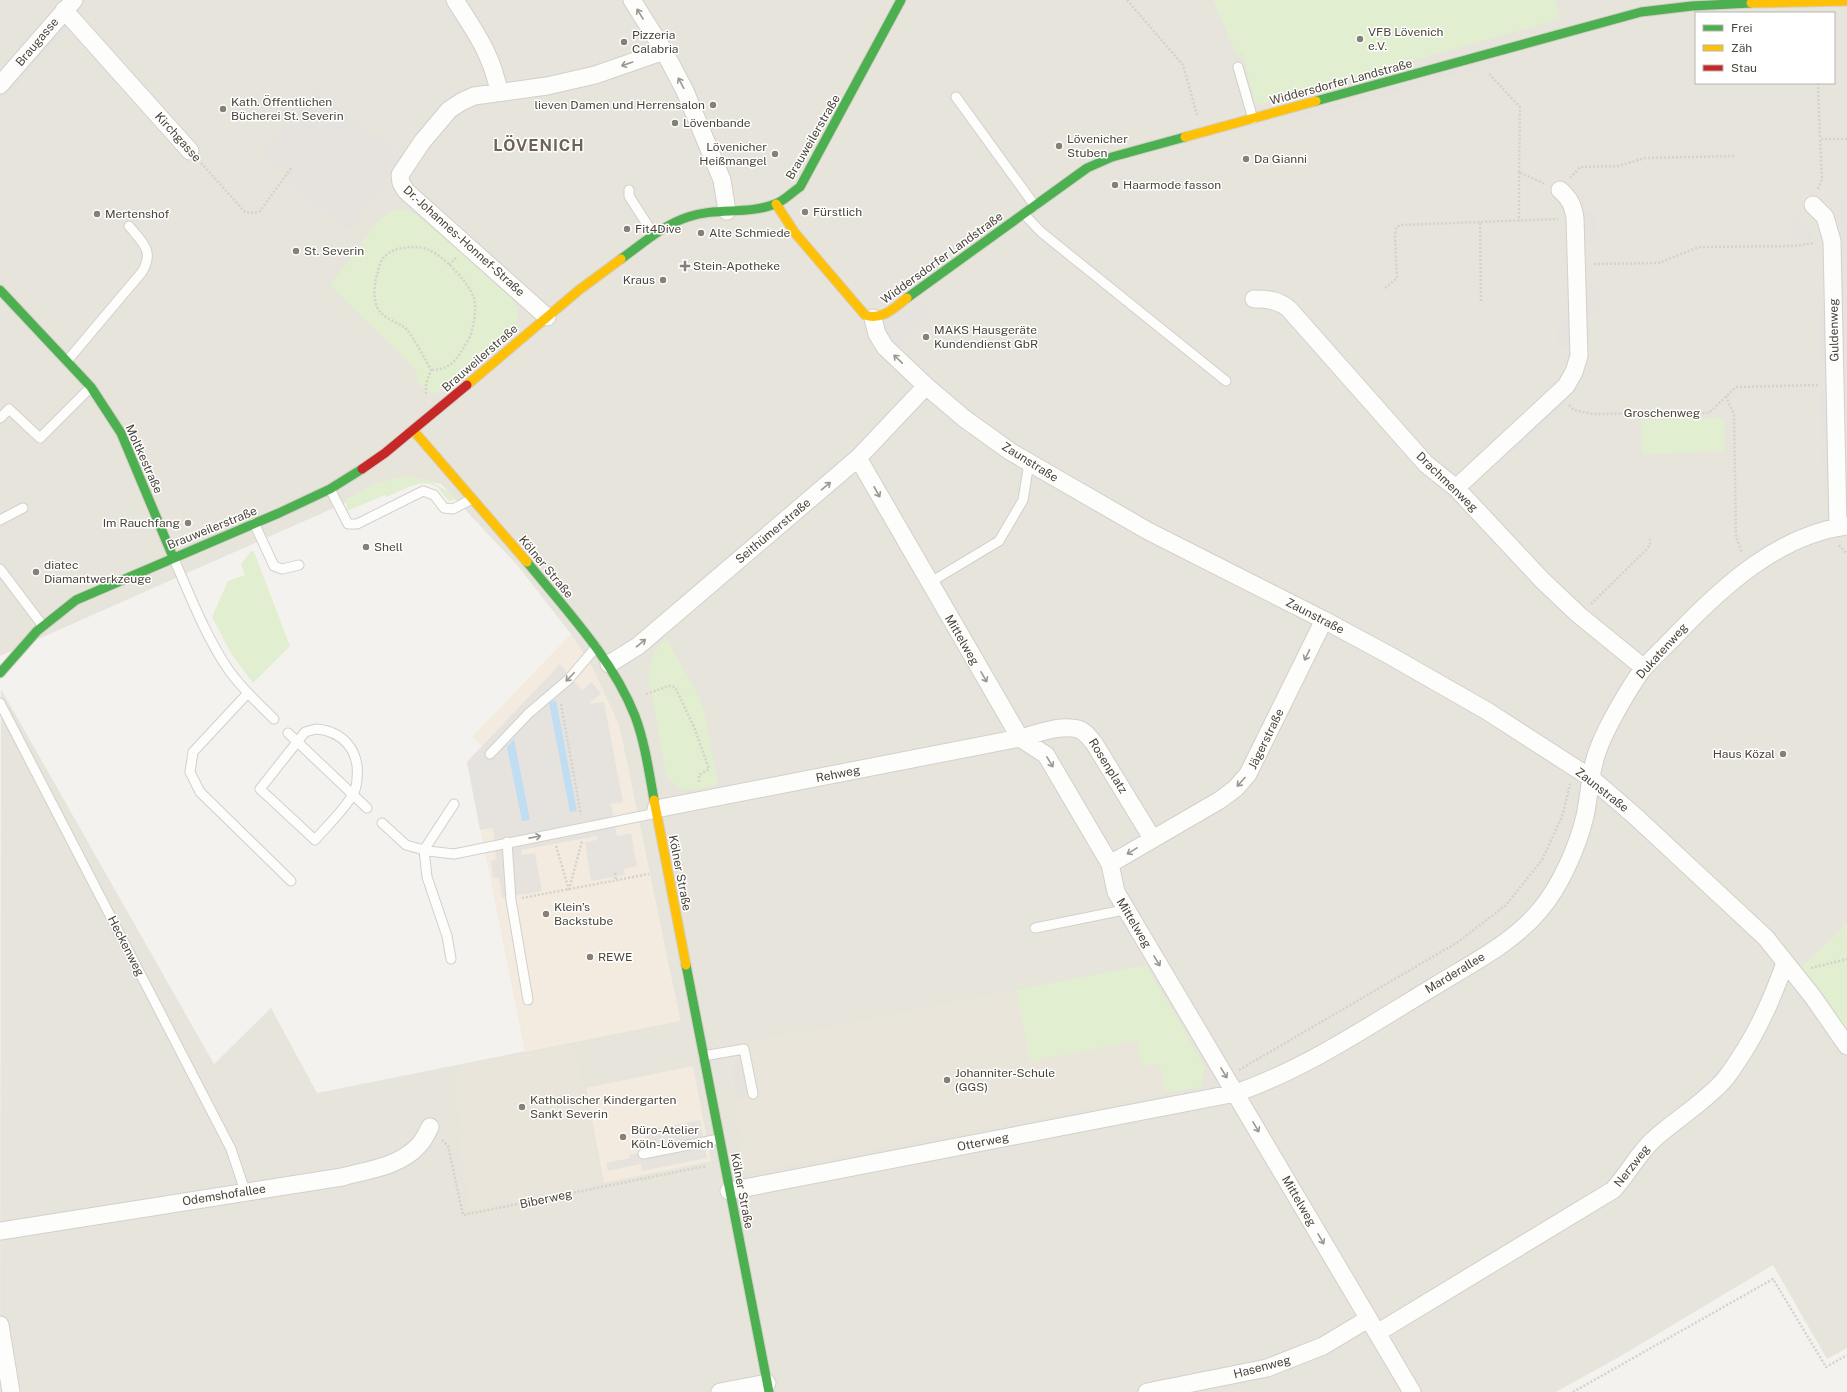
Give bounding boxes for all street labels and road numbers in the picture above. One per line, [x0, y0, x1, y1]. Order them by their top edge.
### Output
street label: Braugasse [13, 15, 61, 69]
street label: Widdersdorfer Landstraße [1268, 56, 1414, 108]
street label: Brauweilerstraße [783, 92, 843, 182]
street label: Kirchgasse [152, 109, 204, 165]
street label: Dr.-Johannes-Honnef-Straße [400, 183, 528, 299]
street label: Widdersdorfer Landstraße [878, 209, 1006, 307]
street label: Guldenweg [1826, 298, 1842, 362]
street label: Brauweilerstraße [439, 321, 521, 395]
street label: Groschenweg [1624, 406, 1700, 420]
street label: Moltkestraße [123, 422, 166, 496]
street label: Zaunstraße [999, 439, 1061, 485]
street label: Drachmenweg [1413, 449, 1481, 515]
street label: Seithümerstraße [733, 495, 814, 567]
street label: Brauweilerstraße [165, 504, 259, 552]
street label: Kölner Straße [516, 533, 576, 601]
street label: Zaunstraße [1283, 595, 1347, 637]
street label: Mittelweg [942, 612, 982, 668]
street label: Dukatenweg [1633, 620, 1691, 682]
street label: Jägerstraße [1245, 706, 1287, 772]
street label: Rosenplatz [1086, 736, 1130, 796]
street label: Rehweg [815, 763, 861, 785]
street label: Zaunstraße [1573, 765, 1632, 815]
street label: Kölner Straße [666, 834, 694, 912]
street label: Mittelweg [1114, 895, 1154, 951]
street label: Heckenweg [105, 914, 147, 978]
street label: Marderallee [1423, 950, 1488, 996]
street label: Otterweg [956, 1130, 1010, 1154]
street label: Nerzweg [1611, 1142, 1653, 1190]
street label: Kölner Straße [728, 1152, 756, 1230]
street label: Mittelweg [1279, 1173, 1319, 1229]
street label: Odemshofallee [181, 1181, 267, 1209]
street label: Biberweg [518, 1187, 574, 1211]
street label: Hasenweg [1232, 1353, 1292, 1381]

